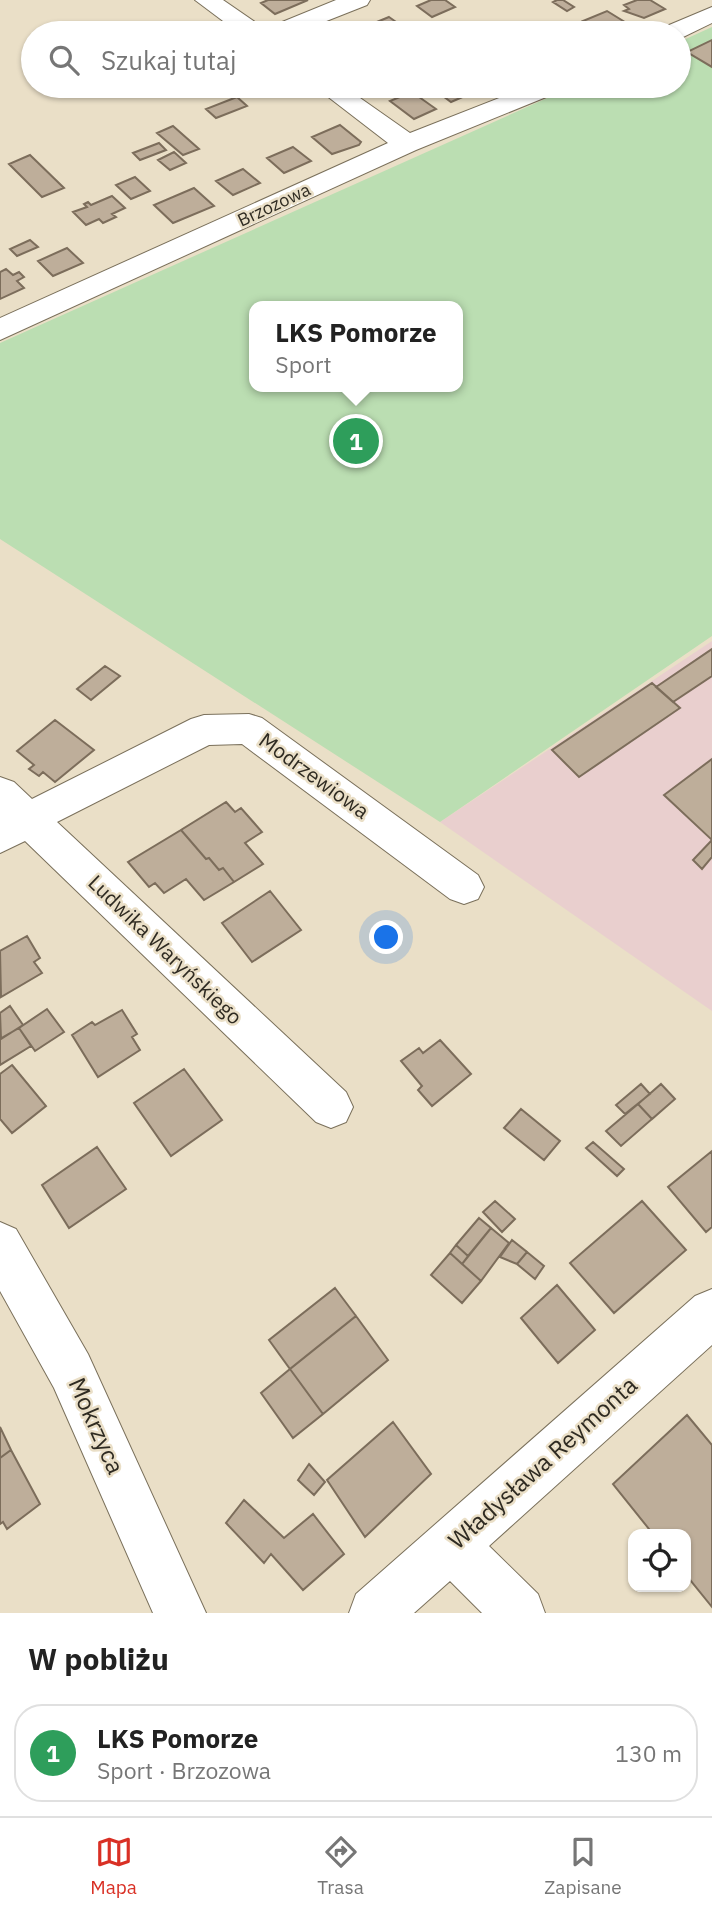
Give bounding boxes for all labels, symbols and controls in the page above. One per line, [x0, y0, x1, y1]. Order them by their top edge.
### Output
search box [21, 21, 691, 98]
icon: search [45, 41, 83, 79]
text: Szukaj tutaj [101, 43, 236, 77]
street label: Brzozowa [234, 177, 314, 231]
popup [249, 301, 463, 392]
text: LKS Pomorze [275, 315, 437, 349]
text: Sport [275, 349, 332, 379]
pin: 1 [333, 415, 379, 467]
street label: Modrzewiowa [254, 726, 375, 825]
street label: Ludwika Waryńskiego [83, 868, 249, 1030]
your location [369, 920, 403, 954]
street label: Władysława Reymonta [441, 1369, 644, 1556]
street label: Mokrzyca [61, 1372, 132, 1479]
map controls [628, 1529, 691, 1592]
button: locate [628, 1529, 691, 1592]
text: W pobliżu [28, 1639, 169, 1678]
text: LKS Pomorze [97, 1721, 258, 1755]
text: 1 [46, 1738, 60, 1768]
text: 130 m [615, 1738, 682, 1768]
text: Sport · Brzozowa [97, 1755, 271, 1785]
tab: Mapa [90, 1833, 137, 1899]
tab: Trasa [317, 1833, 364, 1899]
tab: Zapisane [544, 1833, 622, 1899]

